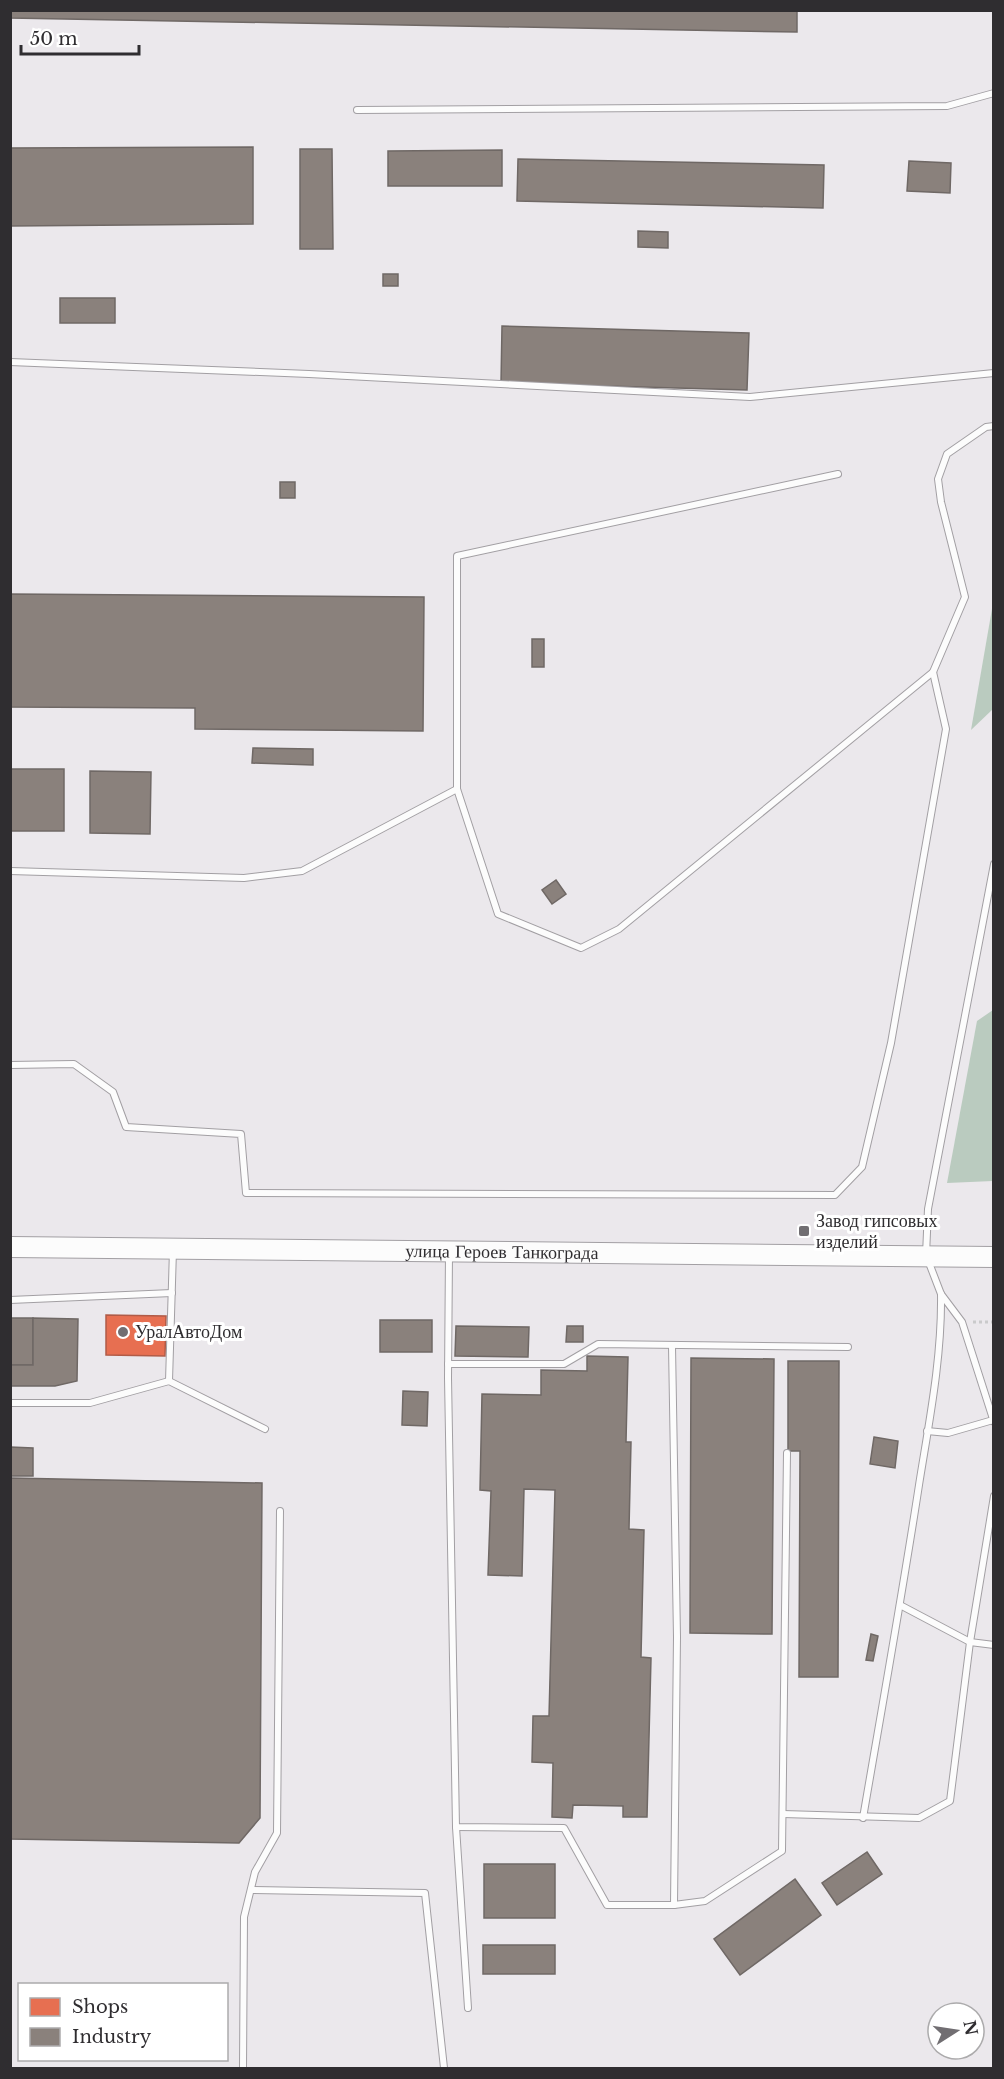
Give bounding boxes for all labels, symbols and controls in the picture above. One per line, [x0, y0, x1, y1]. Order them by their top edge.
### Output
scale bar [21, 18, 140, 56]
text: 50 m [30, 28, 78, 50]
place label: Завод гипсовых изделий [816, 1210, 937, 1253]
marker: Завод гипсовых изделий [797, 1224, 811, 1238]
street label: улица Героев Танкограда [405, 1240, 599, 1264]
place label: УралАвтоДом [135, 1321, 242, 1343]
marker: УралАвтоДом [116, 1325, 130, 1339]
legend [18, 1983, 228, 2061]
text: Shops [72, 1996, 128, 2018]
north arrow [926, 2001, 986, 2061]
text: N [959, 2018, 982, 2037]
text: Industry [72, 2026, 152, 2048]

